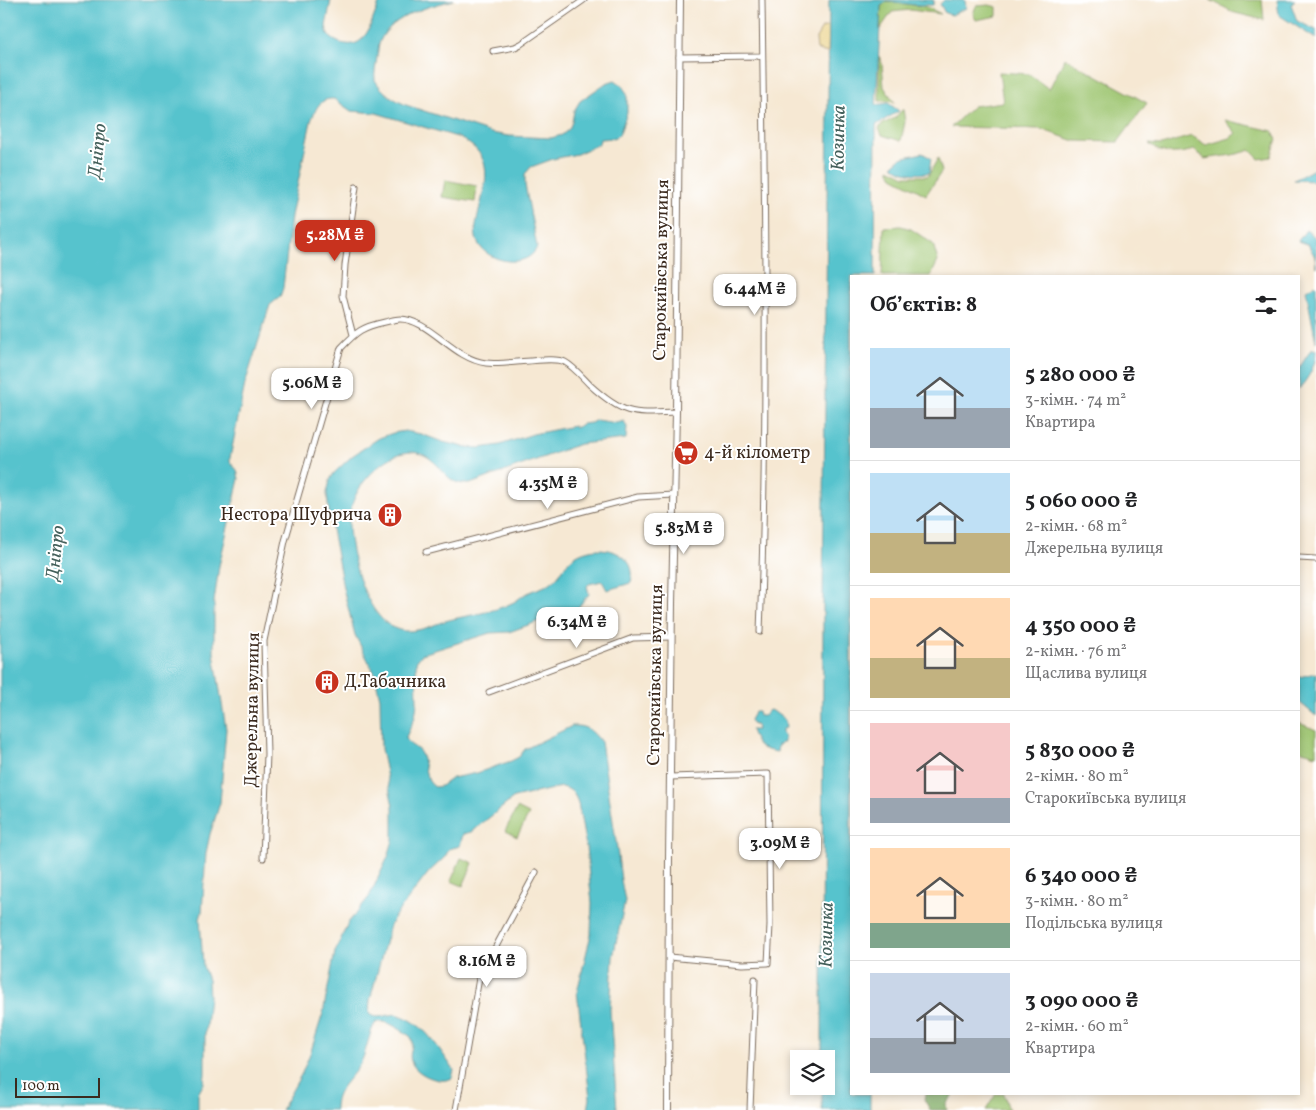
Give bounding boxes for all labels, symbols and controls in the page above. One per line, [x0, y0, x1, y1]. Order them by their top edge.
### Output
water label: Козинка [825, 105, 853, 171]
water label: Дніпро [82, 122, 114, 182]
street label: Старокиївська вулиця [648, 179, 676, 361]
pin: 5.28M ₴ [289, 220, 381, 262]
text: 5.28M ₴ [306, 225, 364, 247]
pin: 6.44M ₴ [709, 274, 801, 316]
text: 6.44M ₴ [724, 279, 786, 301]
text: Об’єктів: 8 [870, 291, 977, 320]
icon: filters [1252, 291, 1280, 319]
text: 5 280 000 ₴ [1025, 361, 1135, 390]
pin: 5.06M ₴ [266, 368, 358, 410]
icon: home [910, 368, 970, 428]
text: 5.06M ₴ [282, 373, 342, 395]
text: 3-кімн. · 74 m² [1025, 390, 1126, 412]
text: Квартира [1025, 412, 1095, 434]
supermarket icon: 4-й кілометр [673, 440, 699, 466]
place label: 4-й кілометр [704, 441, 810, 466]
pin: 4.35M ₴ [502, 468, 594, 510]
text: 4.35M ₴ [519, 473, 577, 495]
text: 5 060 000 ₴ [1025, 487, 1138, 516]
icon: home [910, 493, 970, 553]
building icon: Нестора Шуфрича [377, 502, 403, 528]
place label: Нестора Шуфрича [221, 503, 372, 528]
pin: 5.83M ₴ [638, 512, 730, 555]
text: 2-кімн. · 68 m² [1025, 516, 1127, 538]
text: 5.83M ₴ [655, 518, 713, 540]
water label: Дніпро [40, 524, 72, 584]
text: Джерельна вулиця [1025, 538, 1163, 560]
street label: Старокиївська вулиця [642, 584, 670, 766]
pin: 6.34M ₴ [531, 606, 623, 649]
text: 6.34M ₴ [547, 612, 607, 634]
text: 4 350 000 ₴ [1025, 612, 1136, 641]
icon: home [910, 618, 970, 678]
street label: Джерельна вулиця [239, 632, 267, 788]
text: 2-кімн. · 76 m² [1025, 641, 1127, 663]
text: Щаслива вулиця [1025, 663, 1147, 685]
building icon: Д.Табачника [314, 669, 340, 695]
place label: Д.Табачника [344, 670, 446, 695]
text: 5 830 000 ₴ [1025, 737, 1135, 766]
icon: home [910, 743, 970, 803]
text: 2-кімн. · 80 m² [1025, 766, 1129, 788]
text: Старокиївська вулиця [1025, 788, 1186, 810]
pin: 3.09M ₴ [734, 828, 826, 870]
text: 3.09M ₴ [750, 833, 810, 855]
text: 6 340 000 ₴ [1025, 862, 1137, 891]
icon: home [910, 868, 970, 928]
text: 3-кімн. · 80 m² [1025, 891, 1128, 913]
water label: Козинка [813, 902, 841, 968]
text: Подільська вулиця [1025, 913, 1163, 935]
pin: 8.16M ₴ [441, 946, 533, 988]
text: 8.16M ₴ [459, 951, 515, 973]
text: 3 090 000 ₴ [1025, 987, 1138, 1016]
icon: home [910, 993, 970, 1053]
text: 2-кімн. · 60 m² [1025, 1016, 1129, 1038]
text: Квартира [1025, 1038, 1095, 1060]
map controls [790, 1050, 835, 1095]
button: layers [790, 1050, 835, 1095]
scale bar [15, 1075, 100, 1098]
text: 100 m [22, 1077, 60, 1096]

